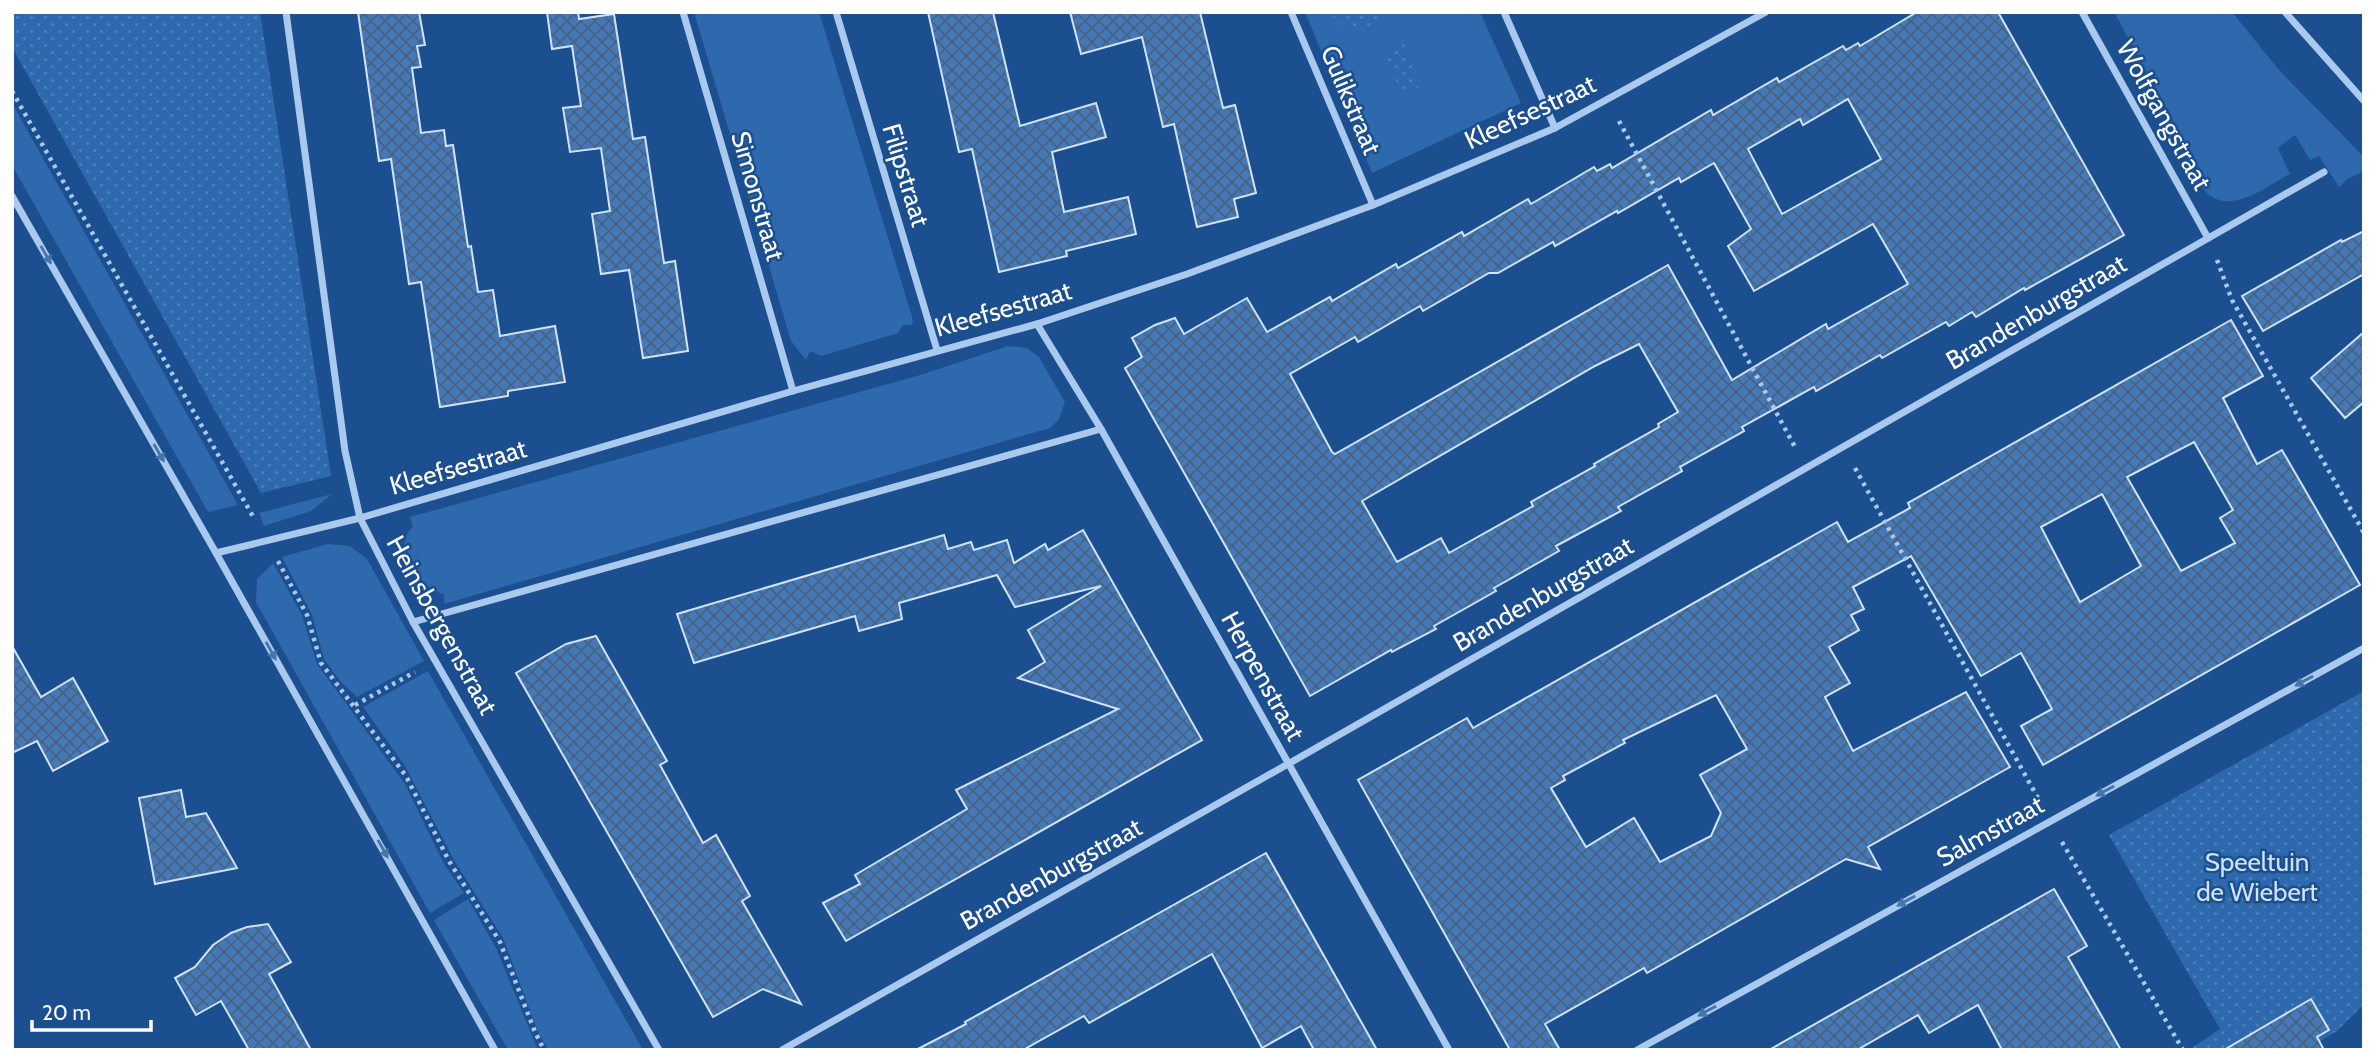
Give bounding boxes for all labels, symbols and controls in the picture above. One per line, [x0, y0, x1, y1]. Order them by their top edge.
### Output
street label: Wolfgangstraat [2110, 34, 2218, 196]
street label: Gulikstraat [1314, 41, 1388, 160]
street label: Kleefsestraat [1459, 68, 1601, 156]
street label: Filipstraat [875, 120, 937, 231]
street label: Simonstraat [724, 128, 792, 265]
one-way arrow [40, 246, 52, 265]
street label: Brandenburgstraat [1940, 247, 2132, 377]
street label: Kleefsestraat [931, 274, 1075, 344]
street label: Kleefsestraat [386, 432, 530, 502]
one-way arrow [153, 443, 165, 463]
street label: Brandenburgstraat [1447, 529, 1639, 659]
street label: Heinsbergenstraat [380, 530, 505, 720]
street label: Herpenstraat [1214, 606, 1312, 746]
one-way arrow [265, 641, 277, 660]
one-way arrow [2294, 675, 2314, 687]
one-way arrow [2095, 785, 2115, 797]
street label: Salmstraat [1931, 788, 2049, 874]
street label: Brandenburgstraat [955, 811, 1148, 937]
one-way arrow [377, 839, 389, 859]
park label: Speeltuin de Wiebert [2196, 846, 2318, 908]
one-way arrow [1896, 895, 1916, 907]
scale bar [32, 988, 150, 1032]
text: 20 m [42, 1000, 91, 1025]
one-way arrow [1697, 1005, 1717, 1017]

